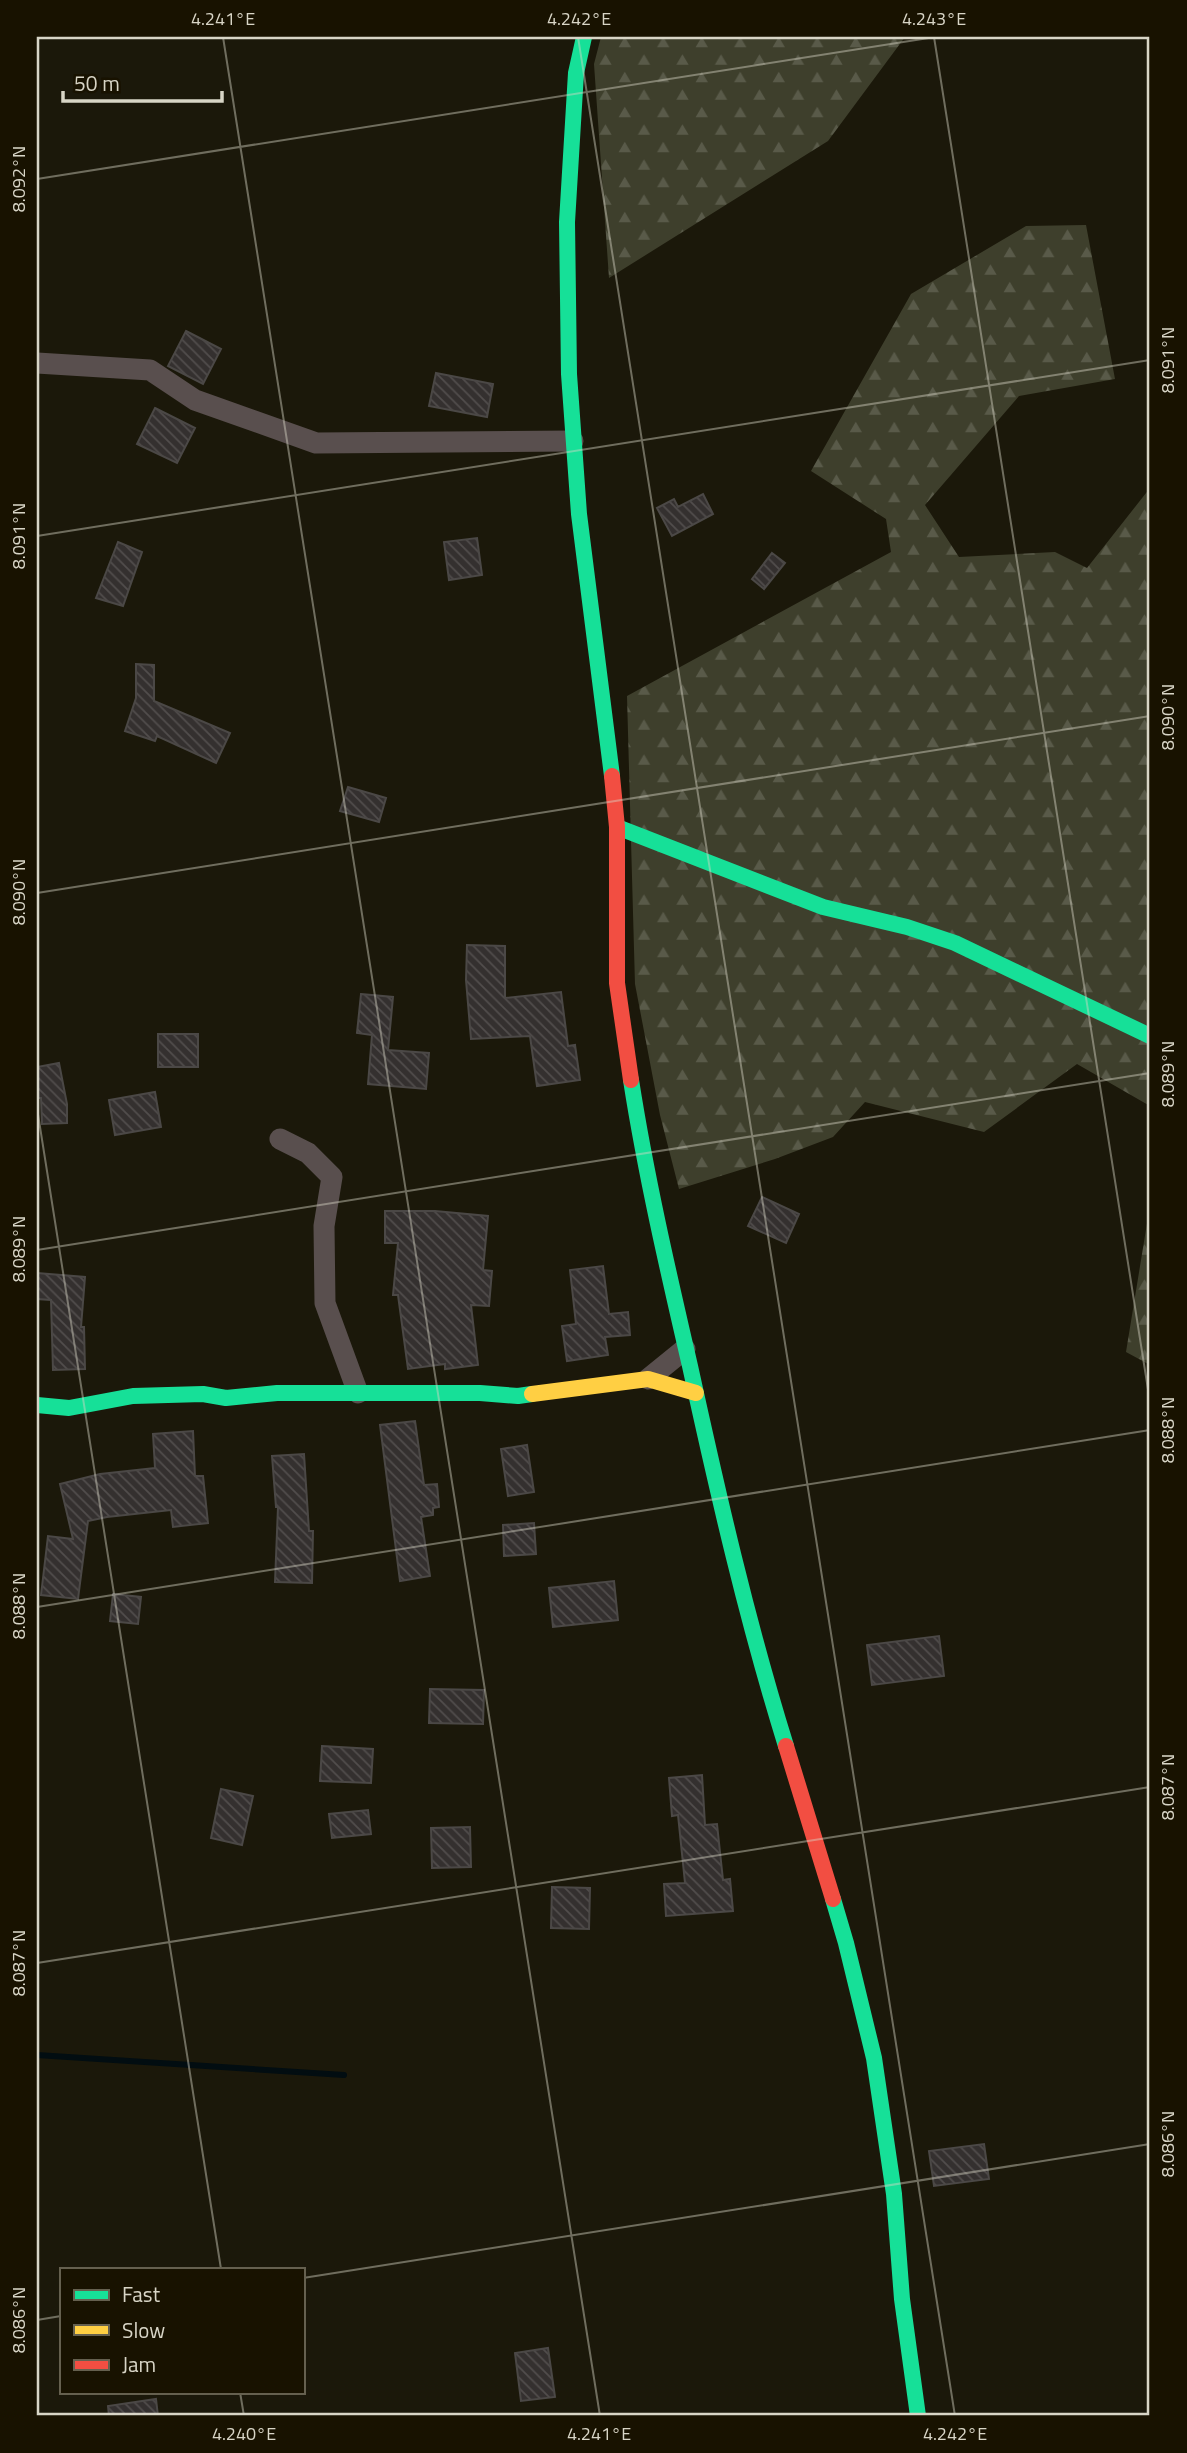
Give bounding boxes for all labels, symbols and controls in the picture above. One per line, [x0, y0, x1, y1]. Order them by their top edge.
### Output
text: 4.241°E [191, 5, 255, 32]
text: 4.242°E [547, 5, 611, 32]
text: 4.243°E [902, 5, 966, 32]
scale bar [63, 60, 222, 104]
text: 50 m [74, 67, 120, 99]
text: 8.092°N [5, 146, 32, 212]
text: 8.091°N [1154, 327, 1181, 393]
text: 8.091°N [5, 503, 32, 569]
text: 8.090°N [1154, 684, 1181, 750]
text: 8.090°N [5, 859, 32, 925]
text: 8.089°N [1154, 1041, 1181, 1107]
text: 8.089°N [5, 1216, 32, 1282]
text: 8.088°N [1154, 1397, 1181, 1463]
text: 8.088°N [5, 1573, 32, 1639]
text: 8.087°N [1154, 1754, 1181, 1820]
text: 8.087°N [5, 1930, 32, 1996]
text: 8.086°N [1154, 2111, 1181, 2177]
legend [60, 2268, 304, 2394]
text: Fast [122, 2278, 161, 2310]
text: 8.086°N [5, 2287, 32, 2353]
text: Slow [122, 2314, 165, 2346]
text: Jam [122, 2348, 156, 2380]
text: 4.240°E [212, 2420, 276, 2447]
text: 4.241°E [567, 2420, 631, 2447]
text: 4.242°E [923, 2420, 987, 2447]

